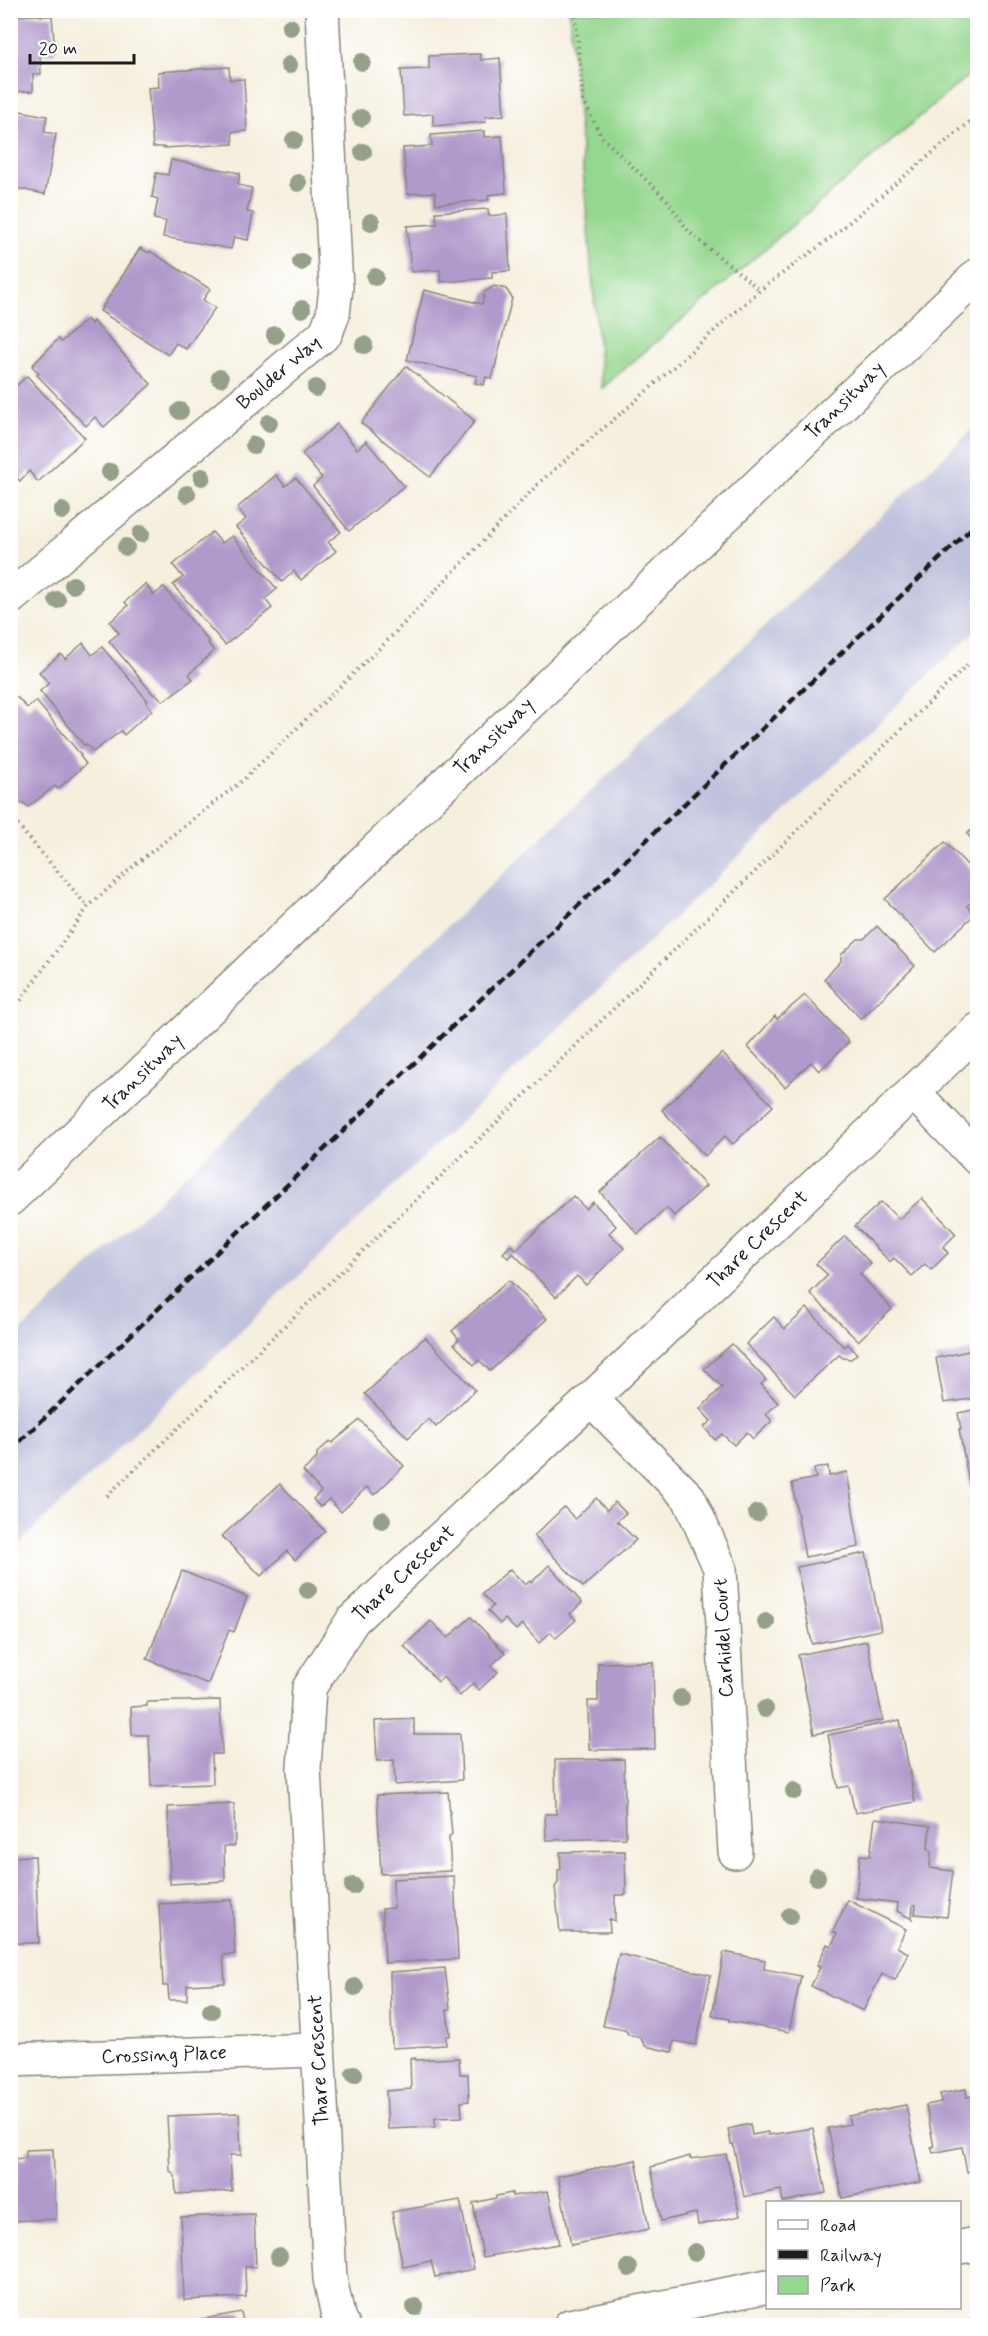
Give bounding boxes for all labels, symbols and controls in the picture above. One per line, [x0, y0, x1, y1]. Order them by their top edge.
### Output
scale bar [30, 27, 134, 65]
text: 20 m [39, 37, 77, 61]
street label: Boulder Way [231, 330, 327, 416]
street label: Transitway [799, 356, 891, 446]
street label: Transitway [448, 692, 540, 782]
street label: Transitway [97, 1028, 189, 1118]
street label: Thare Crescent [701, 1185, 815, 1295]
street label: Thare Crescent [347, 1519, 461, 1629]
street label: Carhidel Court [707, 1578, 741, 1698]
street label: Thare Crescent [302, 1994, 336, 2126]
street label: Crossing Place [101, 2039, 227, 2071]
legend [766, 2201, 961, 2309]
text: Road [820, 2214, 856, 2238]
text: Railway [820, 2244, 882, 2268]
text: Park [820, 2274, 856, 2298]

